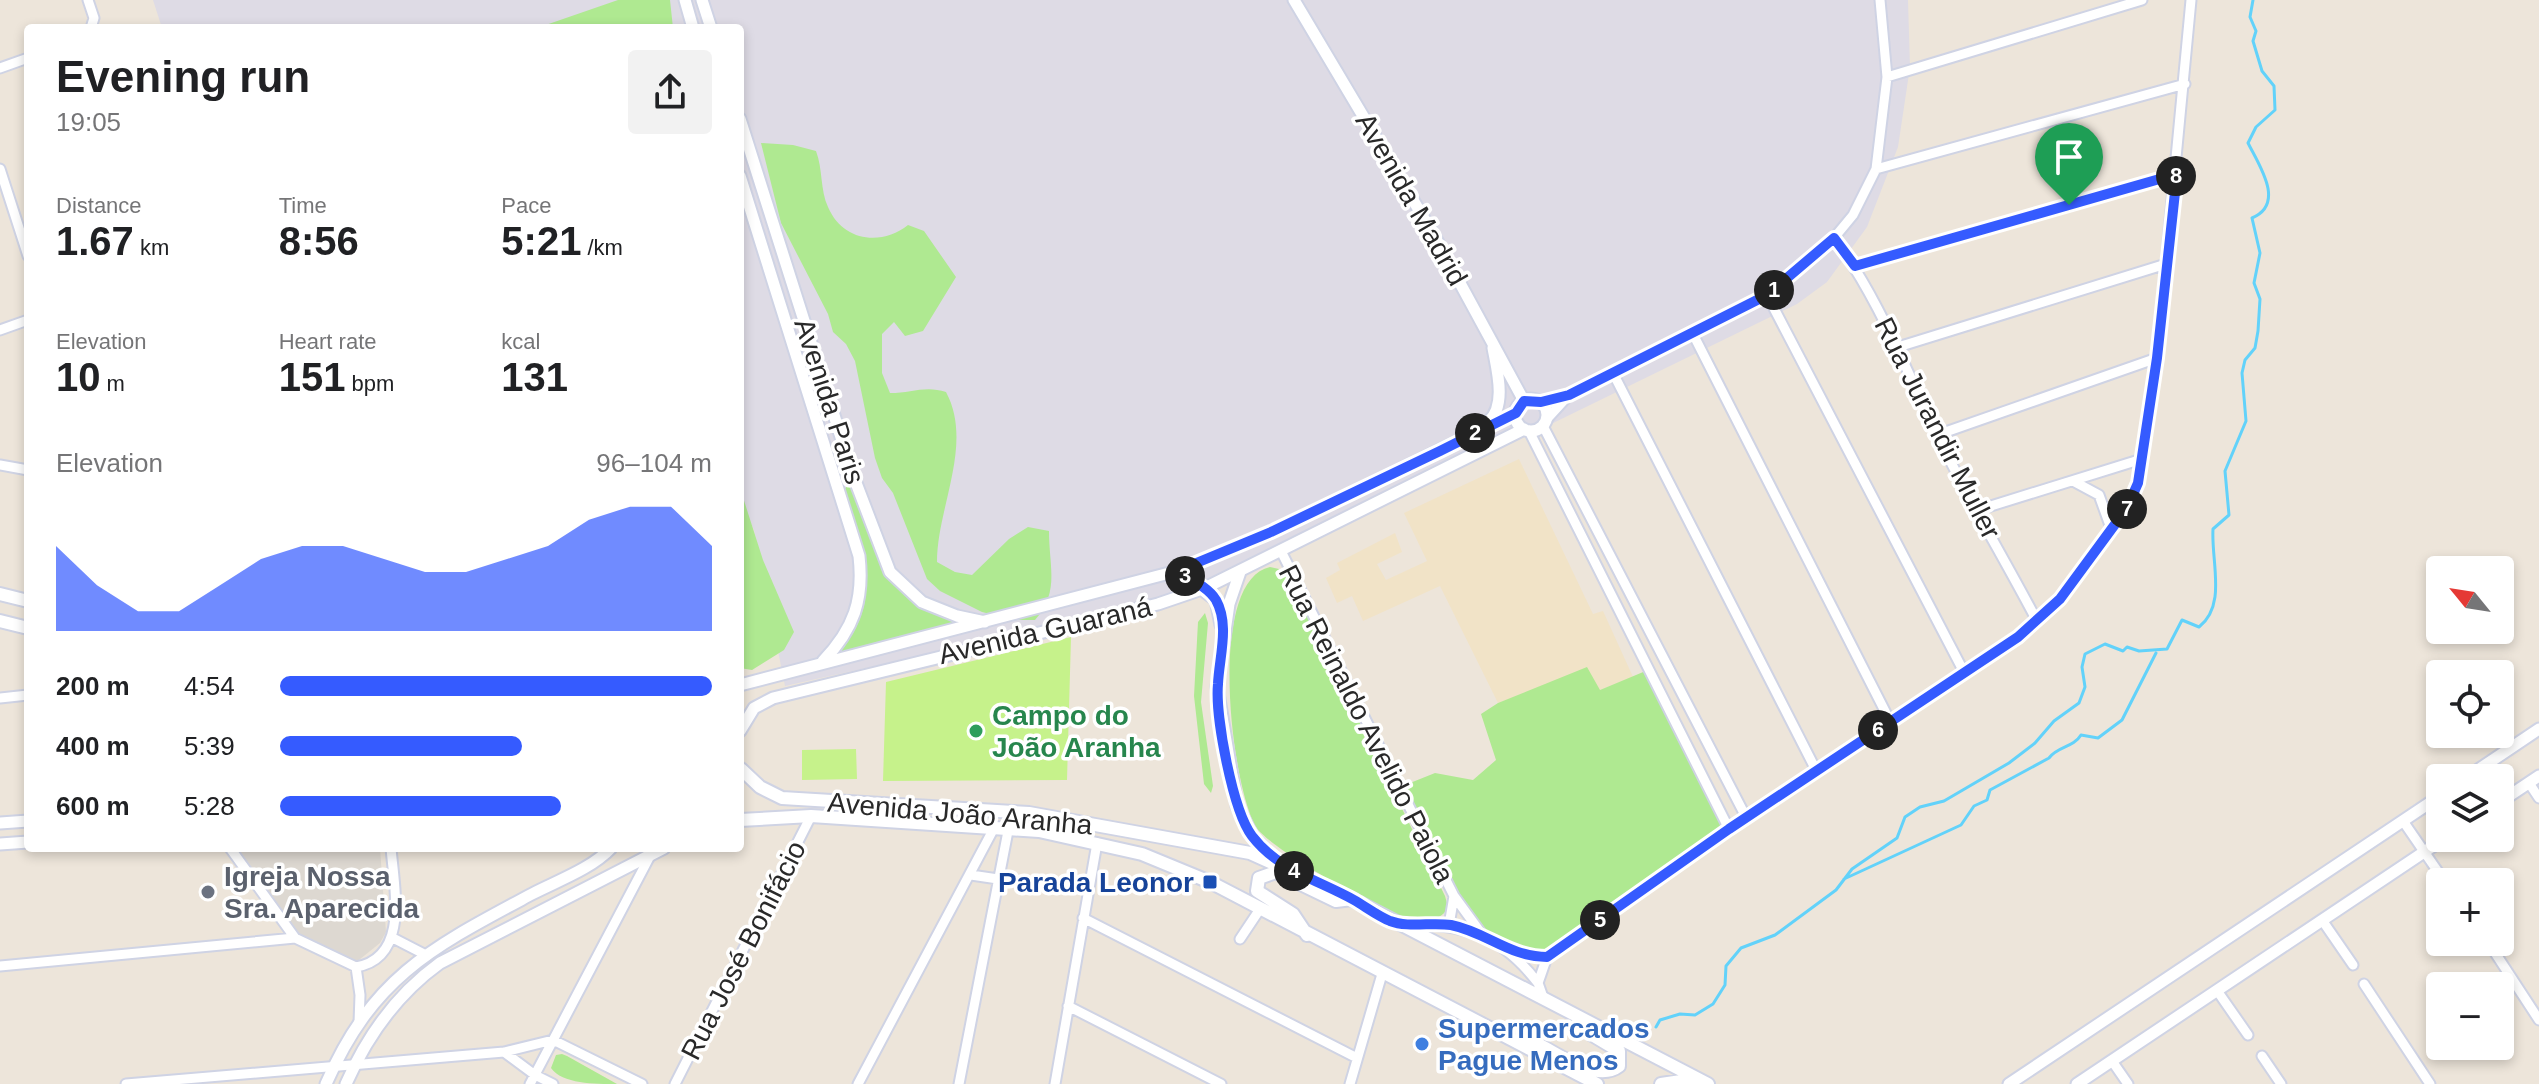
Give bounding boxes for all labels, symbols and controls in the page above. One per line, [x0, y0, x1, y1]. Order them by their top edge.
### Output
button: share [628, 50, 712, 134]
text: Evening run [56, 52, 310, 101]
text: 19:05 [56, 107, 121, 137]
street label: Avenida Madrid [1350, 107, 1474, 291]
pin [2035, 123, 2103, 205]
icon: arrive [2047, 135, 2091, 179]
pin: 8 [2156, 156, 2196, 196]
text: 8 [2170, 163, 2182, 188]
text: Distance [56, 193, 142, 218]
text: Time [279, 193, 327, 218]
text: Pace [501, 193, 551, 218]
text: 1.67 [56, 219, 134, 263]
text: 8:56 [279, 219, 359, 263]
text: 5:21 [501, 219, 581, 263]
text: km [134, 235, 169, 260]
text: /km [581, 235, 623, 260]
pin: 1 [1754, 270, 1794, 310]
text: 1 [1768, 277, 1780, 302]
street label: Rua Jurandir Muller [1868, 312, 2007, 544]
street label: Avenida Paris [788, 314, 871, 488]
text: Elevation [56, 329, 147, 354]
text: Heart rate [279, 329, 376, 354]
text: kcal [501, 329, 540, 354]
text: 10 [56, 355, 101, 399]
text: 151 [279, 355, 345, 399]
text: 131 [501, 355, 568, 399]
text: m [101, 371, 125, 396]
text: bpm [345, 371, 394, 396]
pin: 2 [1455, 413, 1495, 453]
text: 2 [1469, 420, 1481, 445]
text: Elevation [56, 448, 163, 478]
text: 96–104 m [596, 448, 712, 478]
pin: 7 [2107, 489, 2147, 529]
text: 7 [2121, 496, 2133, 521]
pin: 3 [1165, 556, 1205, 596]
north arrow [2426, 556, 2514, 644]
map controls [2426, 556, 2514, 1060]
street label: Rua Reinaldo Avelido Paiola [1273, 560, 1461, 889]
text: 3 [1179, 563, 1191, 588]
street label: Avenida Guaraná [936, 591, 1155, 670]
button: locate [2426, 660, 2514, 748]
text: 200 m [56, 671, 130, 701]
text: 4:54 [184, 671, 235, 701]
place label: Campo do João Aranha [992, 700, 1161, 763]
pin: 6 [1858, 710, 1898, 750]
text: 6 [1872, 717, 1884, 742]
marker: Campo do João Aranha [967, 722, 985, 740]
text: 400 m [56, 731, 130, 761]
text: 5:39 [184, 731, 235, 761]
button: layers [2426, 764, 2514, 852]
street label: Avenida João Aranha [826, 786, 1094, 841]
text: 600 m [56, 791, 130, 821]
text: 5:28 [184, 791, 235, 821]
street label: Rua José Bonifácio [675, 836, 812, 1065]
pin: 4 [1274, 851, 1314, 891]
text: 4 [1288, 858, 1300, 883]
place label: Igreja Nossa Sra. Aparecida [224, 861, 419, 924]
place label: Parada Leonor [998, 867, 1194, 898]
button: + [2426, 868, 2514, 956]
marker: Parada Leonor [1201, 873, 1219, 891]
marker: Igreja Nossa Sra. Aparecida [199, 883, 217, 901]
pin: 5 [1580, 900, 1620, 940]
text: 5 [1594, 907, 1606, 932]
button: − [2426, 972, 2514, 1060]
place label: Supermercados Pague Menos [1438, 1013, 1650, 1076]
marker: Supermercados Pague Menos [1413, 1035, 1431, 1053]

